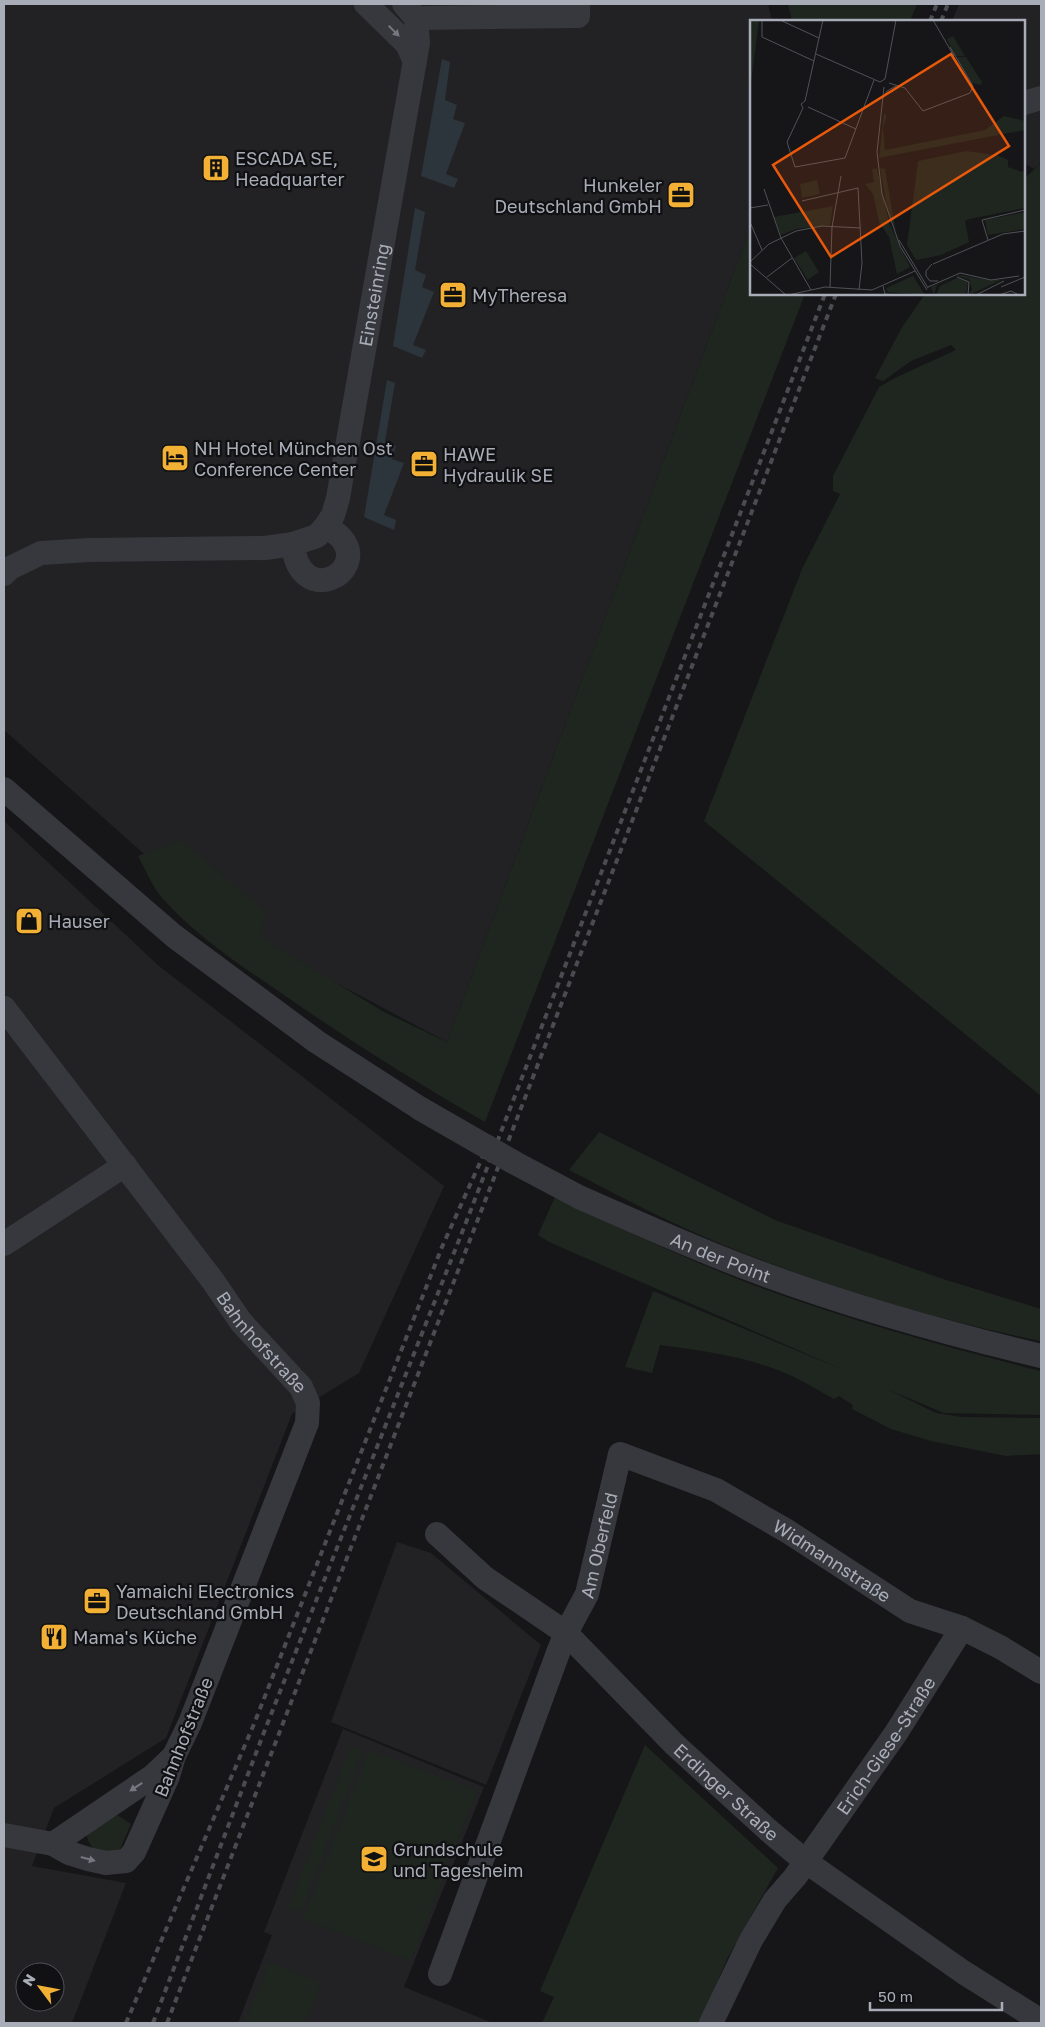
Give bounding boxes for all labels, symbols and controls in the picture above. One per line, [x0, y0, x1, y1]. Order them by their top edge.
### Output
inset map [750, 20, 1025, 295]
one-way arrow [387, 25, 399, 37]
place label: ESCADA SE, Headquarter [235, 147, 345, 190]
building icon: ESCADA SE, Headquarter [201, 153, 231, 183]
place label: Hunkeler Deutschland GmbH [495, 174, 662, 217]
office icon: Hunkeler Deutschland GmbH [666, 180, 696, 210]
street label: Einsteinring [354, 242, 394, 348]
office icon: MyTheresa [438, 280, 468, 310]
place label: MyTheresa [472, 284, 567, 306]
place label: NH Hotel München Ost Conference Center [194, 437, 393, 480]
hotel icon: NH Hotel München Ost Conference Center [160, 443, 190, 473]
place label: HAWE Hydraulik SE [443, 443, 553, 486]
office icon: HAWE Hydraulik SE [409, 449, 439, 479]
shop icon: Hauser [14, 906, 44, 936]
place label: Hauser [48, 910, 110, 932]
street label: An der Point [667, 1227, 774, 1287]
street label: Bahnhofstraße [212, 1287, 312, 1397]
street label: Am Oberfeld [575, 1490, 622, 1600]
street label: Widmannstraße [769, 1514, 895, 1607]
place label: Yamaichi Electronics Deutschland GmbH [116, 1580, 294, 1623]
office icon: Yamaichi Electronics Deutschland GmbH [82, 1586, 112, 1616]
restaurant icon: Mama's Küche [39, 1622, 69, 1652]
place label: Mama's Küche [73, 1626, 197, 1648]
street label: Erich-Giese-Straße [831, 1672, 940, 1819]
street label: Bahnhofstraße [149, 1674, 217, 1800]
street label: Erdinger Straße [670, 1739, 783, 1845]
one-way arrow [129, 1782, 143, 1792]
place label: Grundschule und Tagesheim [393, 1838, 524, 1881]
school or university icon: Grundschule und Tagesheim [359, 1844, 389, 1874]
one-way arrow [81, 1855, 96, 1863]
north arrow [15, 1962, 65, 2012]
text: N [19, 1971, 39, 1989]
scale bar [870, 1980, 1002, 2012]
text: 50 m [878, 1987, 913, 2005]

